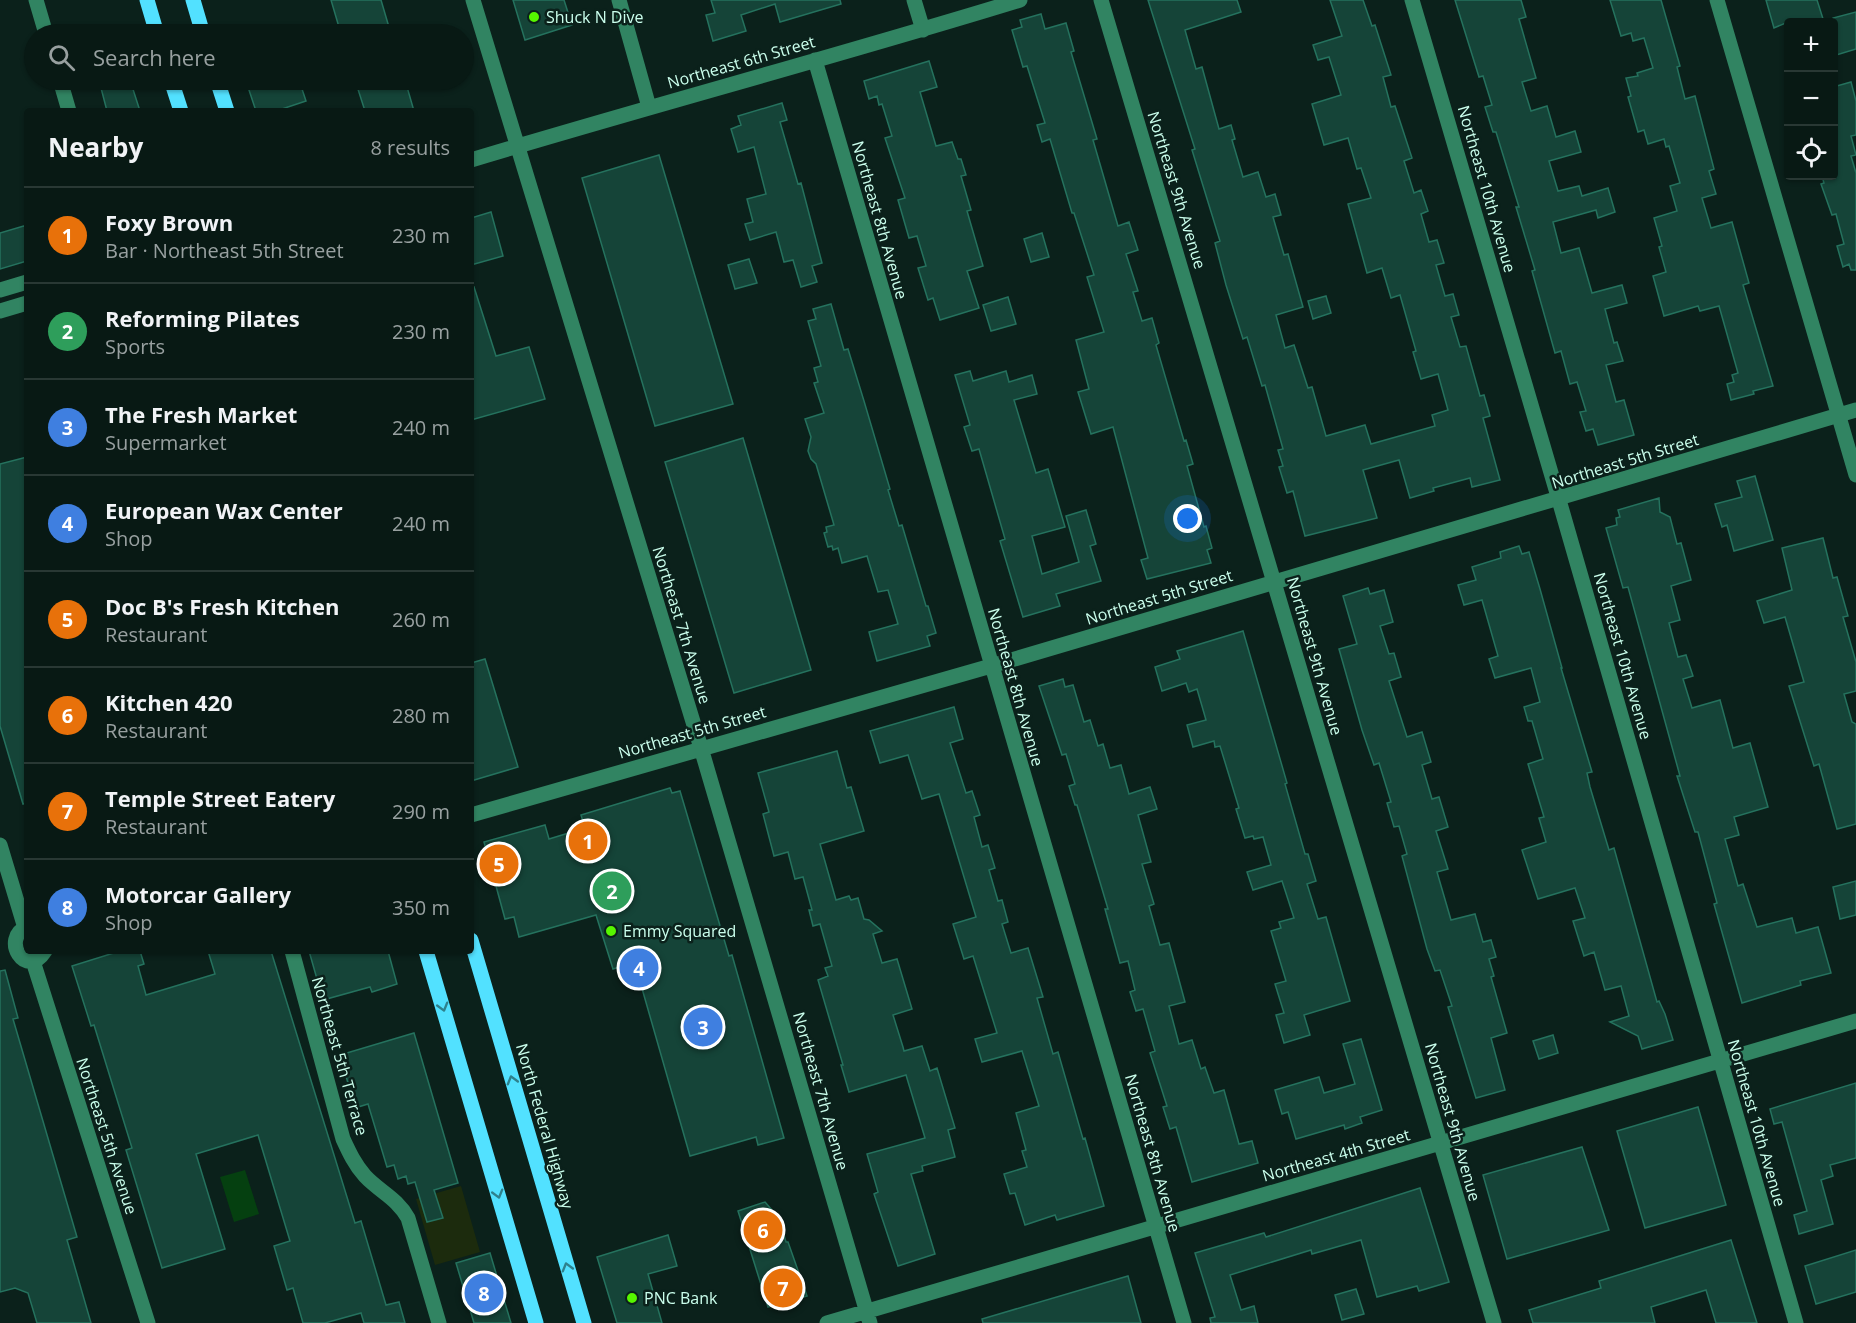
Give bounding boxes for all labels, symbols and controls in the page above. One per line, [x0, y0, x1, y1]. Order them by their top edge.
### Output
place label: Shuck N Dive [546, 6, 643, 28]
marker: Shuck N Dive [527, 10, 541, 24]
map controls [1784, 18, 1838, 180]
button: + [1784, 18, 1838, 72]
search box [24, 24, 474, 90]
street label: Northeast 6th Street [665, 30, 818, 94]
icon: search [45, 41, 78, 74]
text: Search here [93, 42, 216, 72]
button: − [1784, 72, 1838, 126]
street label: Northeast 10th Avenue [1453, 103, 1521, 275]
street label: Northeast 9th Avenue [1143, 109, 1211, 271]
button: locate [1784, 126, 1838, 180]
text: Nearby [48, 129, 143, 165]
text: 8 results [370, 134, 450, 161]
street label: Northeast 8th Avenue [847, 138, 913, 302]
text: Foxy Brown [105, 207, 233, 237]
text: 1 [62, 222, 73, 249]
text: 230 m [392, 222, 450, 249]
text: Bar · Northeast 5th Street [105, 237, 344, 264]
text: Reforming Pilates [105, 303, 300, 333]
text: 2 [62, 318, 73, 345]
text: 230 m [392, 318, 450, 345]
text: Sports [105, 333, 165, 360]
text: The Fresh Market [105, 399, 297, 429]
text: 3 [62, 414, 73, 441]
text: 240 m [392, 414, 450, 441]
street label: Northeast 5th Street [1549, 428, 1701, 494]
text: Supermarket [105, 429, 227, 456]
text: European Wax Center [105, 495, 343, 525]
your location [1173, 504, 1202, 533]
text: 4 [62, 510, 73, 537]
text: 240 m [392, 510, 450, 537]
text: Shop [105, 525, 153, 552]
street label: Northeast 7th Avenue [648, 544, 716, 706]
street label: Northeast 5th Street [1083, 564, 1235, 630]
street label: Northeast 10th Avenue [1589, 570, 1657, 742]
street label: Northeast 9th Avenue [1282, 574, 1348, 738]
text: Doc B's Fresh Kitchen [105, 591, 340, 621]
street label: Northeast 8th Avenue [983, 605, 1049, 769]
text: 5 [62, 606, 73, 633]
text: 260 m [392, 606, 450, 633]
text: Restaurant [105, 621, 207, 648]
text: Kitchen 420 [105, 687, 233, 717]
street label: Northeast 5th Street [616, 700, 769, 764]
text: 6 [62, 702, 73, 729]
text: 280 m [392, 702, 450, 729]
text: Restaurant [105, 717, 207, 744]
text: Temple Street Eatery [105, 783, 335, 813]
text: 7 [62, 798, 73, 825]
text: 290 m [392, 798, 450, 825]
text: Restaurant [105, 813, 207, 840]
pin: 1 [568, 818, 608, 864]
pin: 5 [480, 842, 518, 886]
pin: 2 [592, 868, 632, 914]
text: Motorcar Gallery [105, 879, 291, 909]
text: 8 [62, 894, 73, 921]
text: 350 m [392, 894, 450, 921]
text: Shop [105, 909, 153, 936]
place label: Emmy Squared [623, 920, 736, 942]
marker: Emmy Squared [604, 924, 618, 938]
pin: 4 [620, 946, 658, 990]
street label: Northeast 5th Terrace [307, 974, 373, 1138]
one-way arrow [436, 1001, 448, 1012]
pin: 3 [684, 1004, 722, 1050]
street label: Northeast 7th Avenue [788, 1009, 854, 1173]
street label: Northeast 10th Avenue [1723, 1037, 1791, 1209]
street label: Northeast 9th Avenue [1420, 1040, 1486, 1204]
street label: North Federal Highway [511, 1041, 579, 1212]
street label: Northeast 5th Avenue [71, 1055, 143, 1217]
street label: Northeast 8th Avenue [1120, 1071, 1186, 1235]
one-way arrow [507, 1075, 519, 1086]
street label: Northeast 4th Street [1260, 1123, 1413, 1187]
one-way arrow [491, 1188, 503, 1199]
pin: 6 [744, 1208, 783, 1252]
one-way arrow [562, 1262, 574, 1273]
pin: 7 [764, 1266, 802, 1310]
pin: 8 [464, 1270, 504, 1316]
place label: PNC Bank [644, 1287, 718, 1309]
marker: PNC Bank [625, 1291, 639, 1305]

